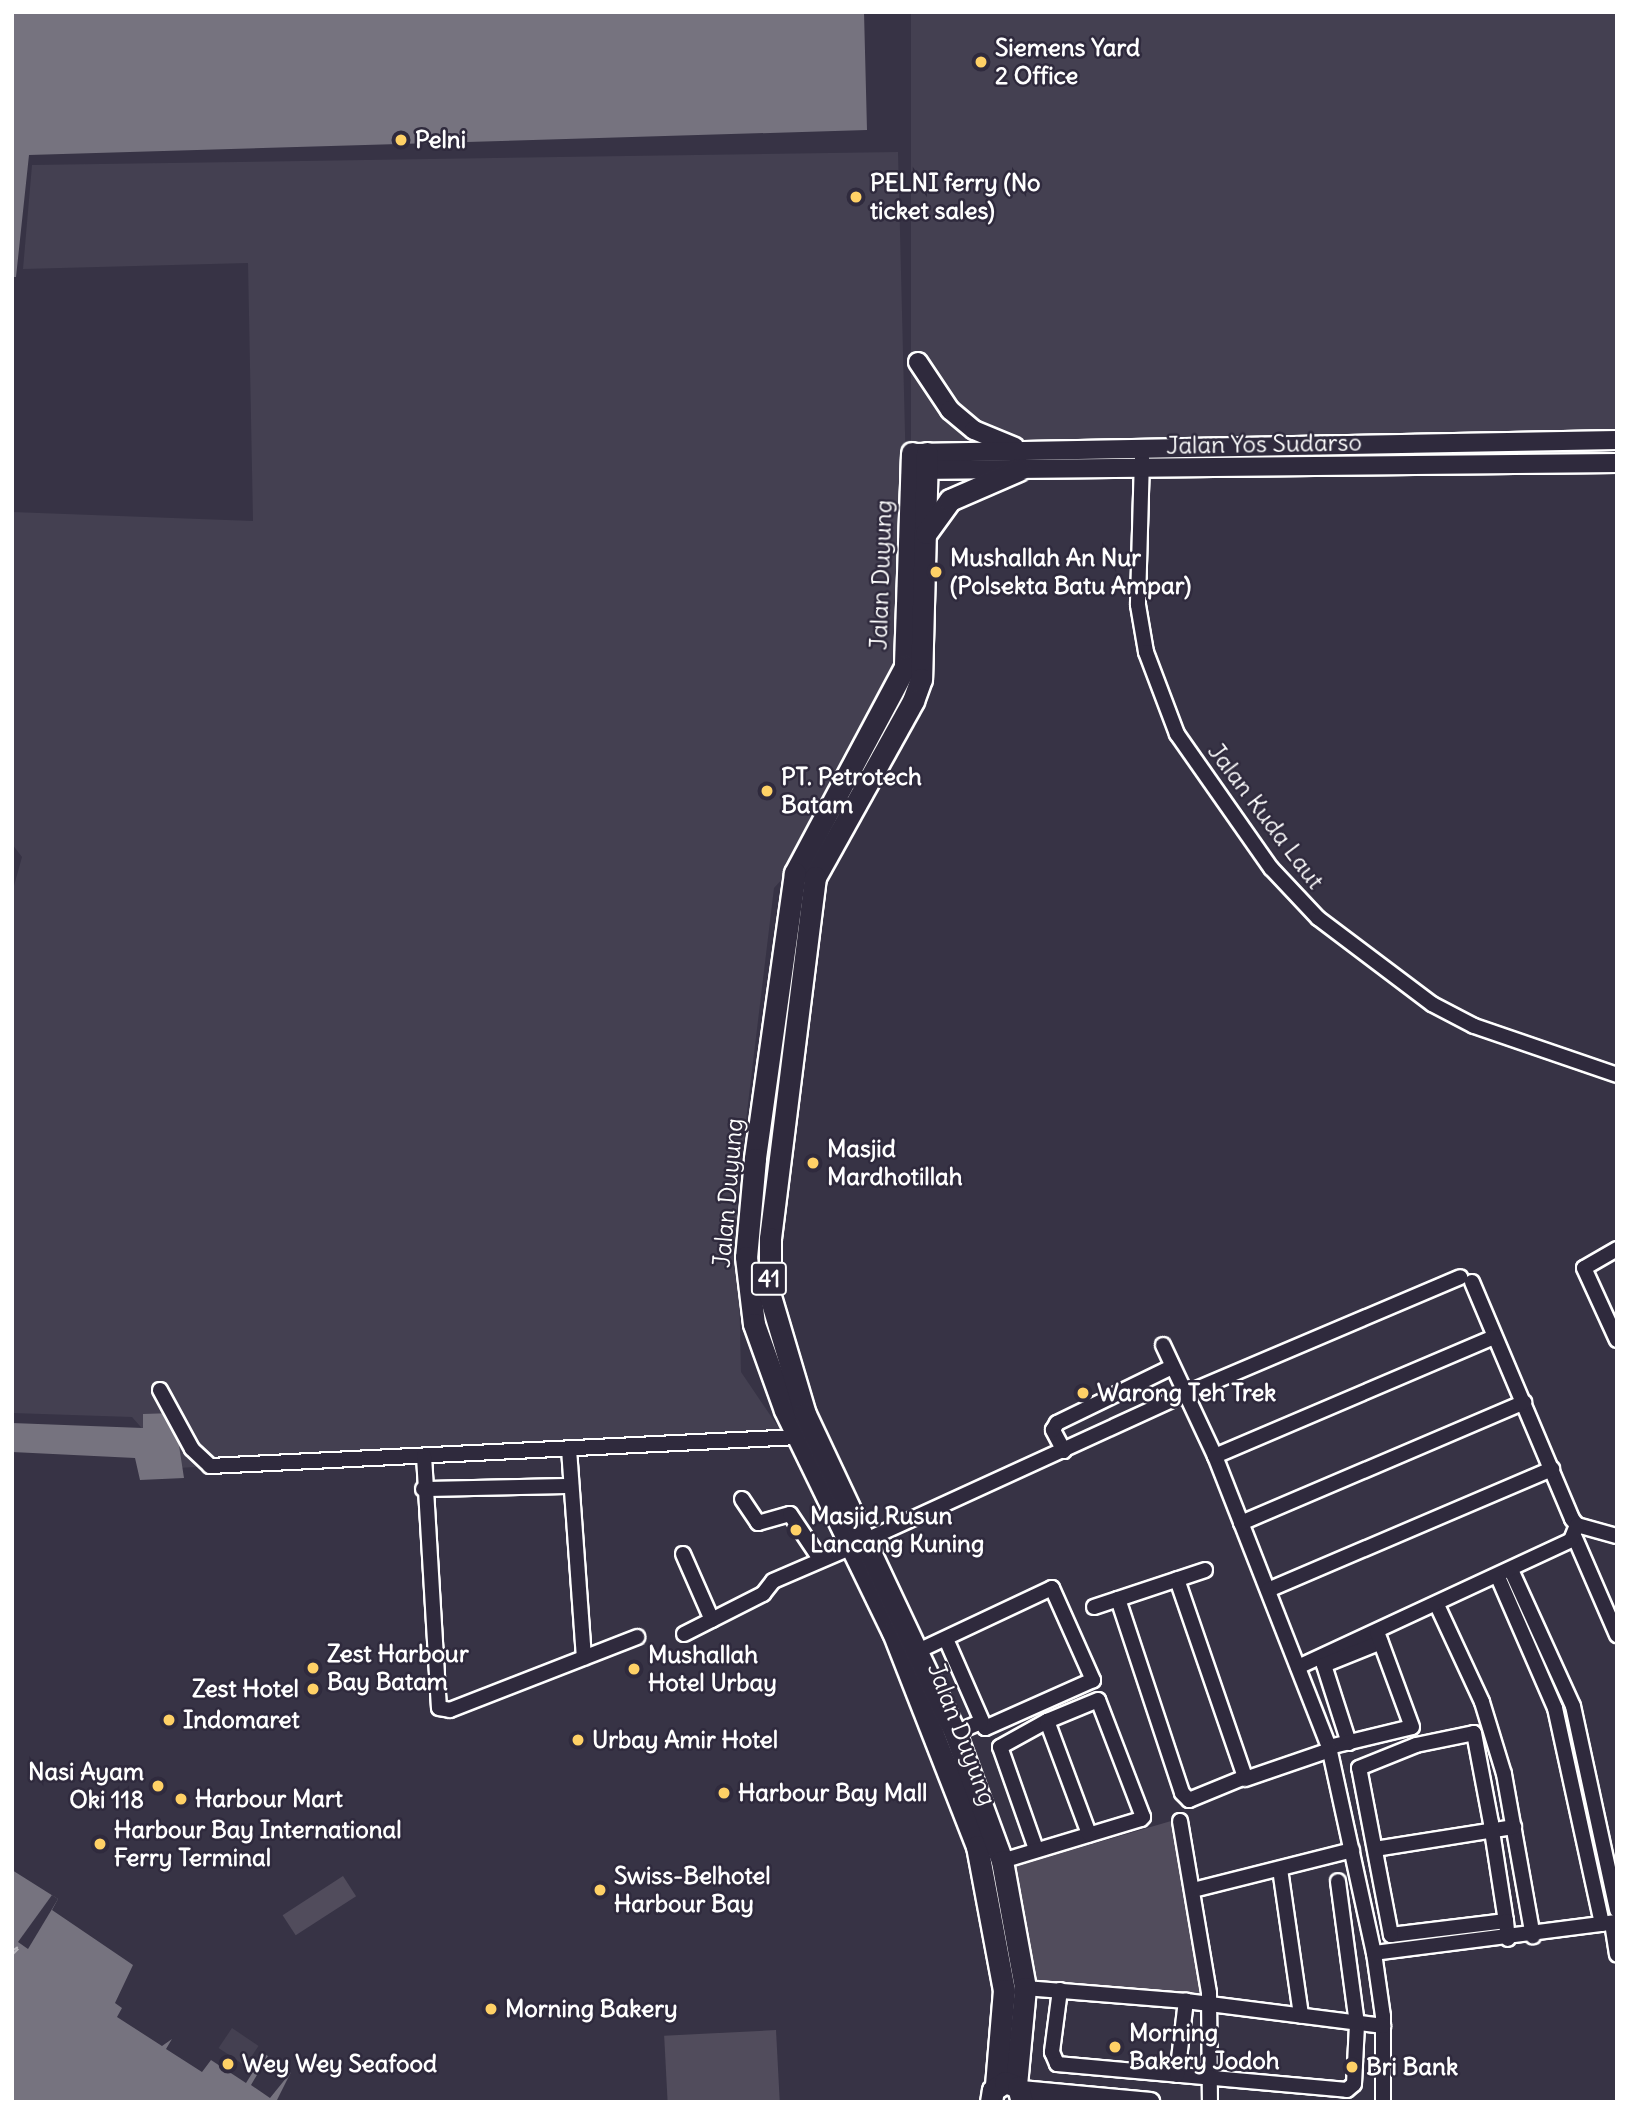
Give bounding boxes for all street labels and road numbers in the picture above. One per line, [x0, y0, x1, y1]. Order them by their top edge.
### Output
street label: Jalan Yos Sudarso [1166, 428, 1362, 460]
street label: Jalan Duyung [864, 499, 898, 651]
street label: Jalan Kuda Laut [1202, 737, 1330, 895]
street label: Jalan Duyung [707, 1117, 749, 1269]
road number: 41 [750, 1260, 788, 1298]
street label: Jalan Duyung [922, 1659, 1002, 1809]

